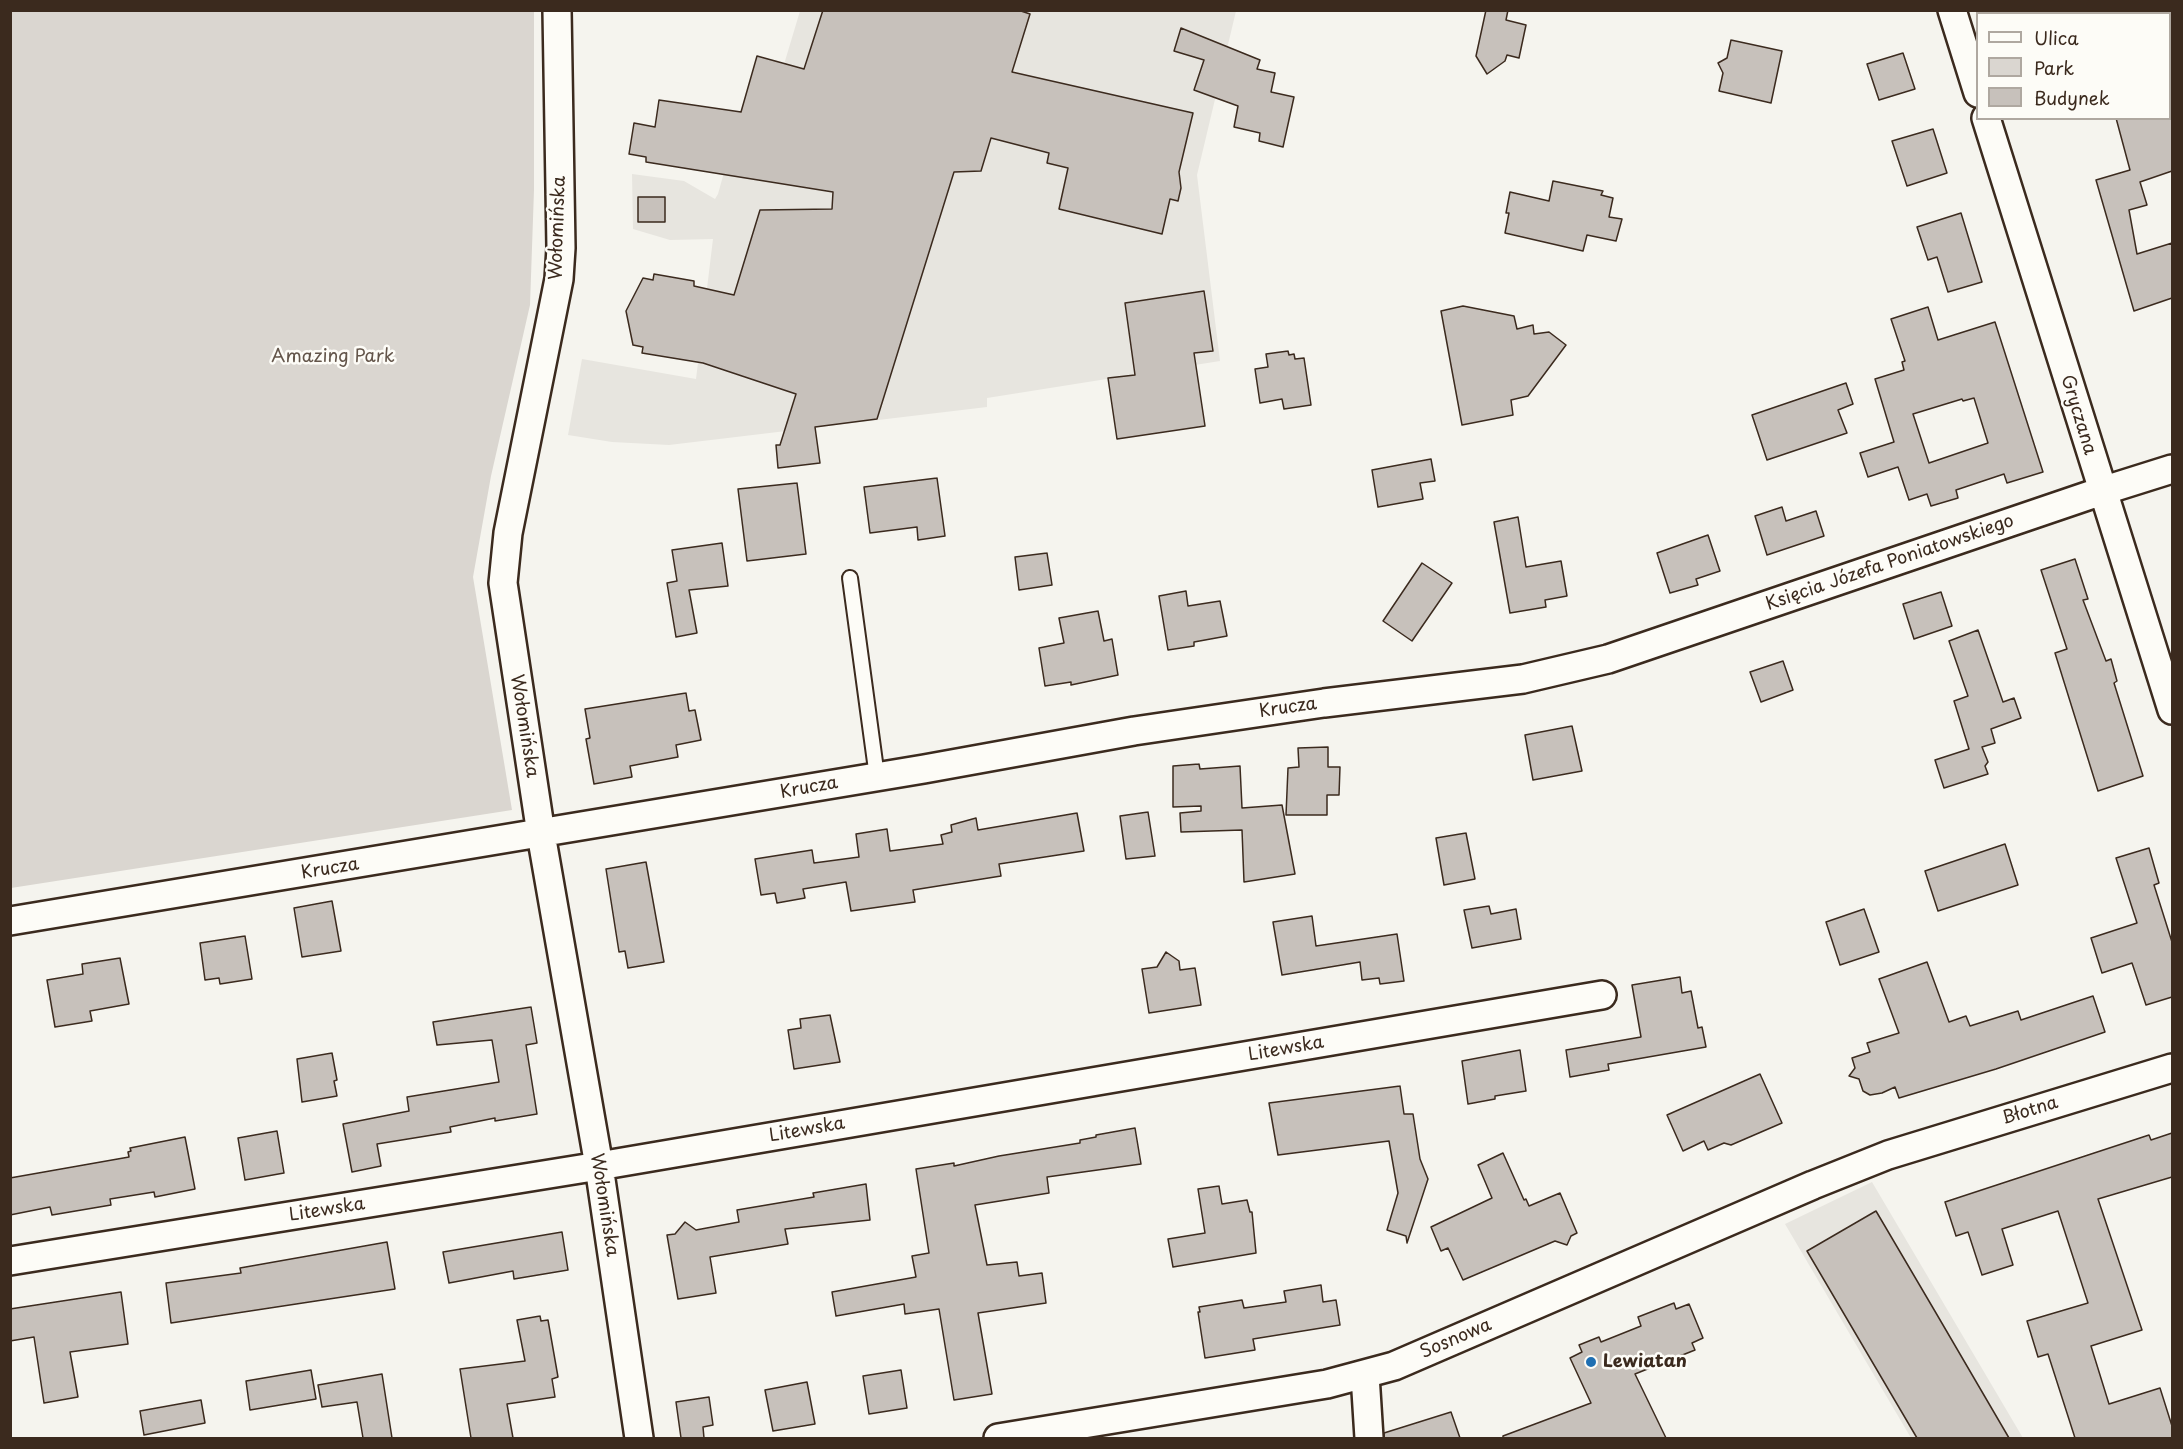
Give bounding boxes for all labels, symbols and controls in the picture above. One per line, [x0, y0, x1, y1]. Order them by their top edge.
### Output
legend [1976, 12, 2171, 120]
text: Ulica [2034, 24, 2079, 51]
text: Park [2034, 54, 2074, 81]
text: Budynek [2034, 84, 2110, 111]
street label: Wołomińska [545, 175, 571, 281]
park label: Amazing Park [271, 346, 395, 368]
street label: Gryczana [2056, 372, 2100, 458]
street label: Księcia Józefa Poniatowskiego [1763, 510, 2017, 616]
street label: Wołomińska [505, 673, 543, 779]
street label: Krucza [1258, 693, 1318, 723]
street label: Krucza [779, 772, 839, 804]
street label: Krucza [300, 854, 360, 884]
street label: Litewska [1247, 1032, 1325, 1066]
street label: Błotna [1999, 1092, 2061, 1130]
street label: Litewska [768, 1113, 846, 1147]
street label: Wołomińska [585, 1152, 623, 1258]
street label: Litewska [288, 1193, 366, 1227]
street label: Sosnowa [1417, 1314, 1495, 1364]
place label: Lewiatan [1603, 1351, 1687, 1373]
marker: Lewiatan [1584, 1355, 1598, 1369]

